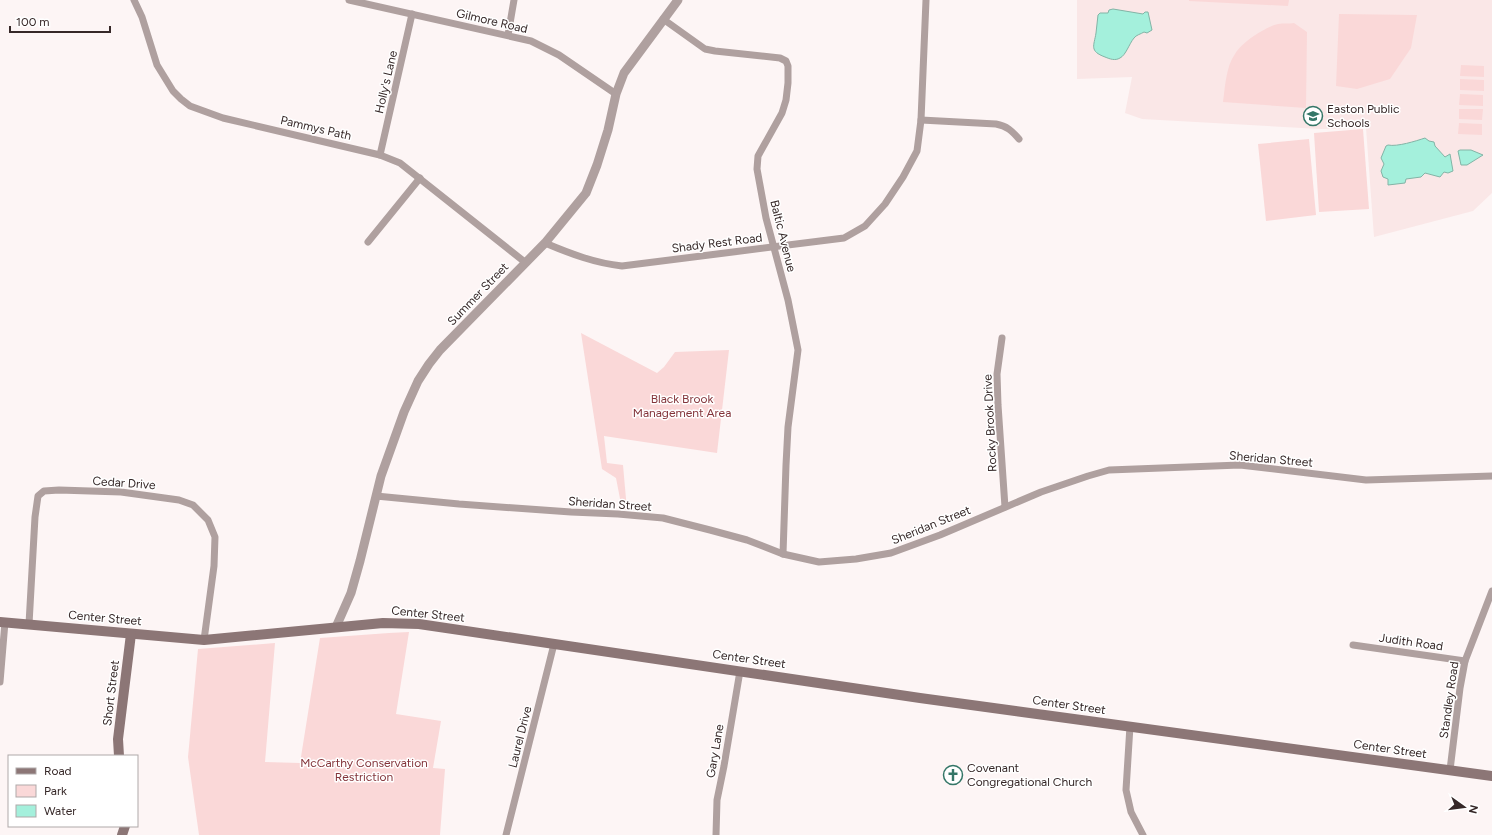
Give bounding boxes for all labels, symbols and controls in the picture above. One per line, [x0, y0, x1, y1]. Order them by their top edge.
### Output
street label: Gilmore Road [455, 6, 529, 36]
scale bar [10, 8, 110, 34]
text: 100 m [16, 15, 50, 29]
street label: Holly's Lane [372, 49, 400, 115]
place label: Easton Public Schools [1327, 102, 1400, 130]
school or university icon: Easton Public Schools [1302, 105, 1324, 127]
street label: Pammys Path [279, 113, 353, 143]
street label: Baltic Avenue [767, 199, 799, 274]
street label: Shady Rest Road [671, 230, 763, 256]
street label: Summer Street [445, 259, 512, 328]
street label: Rocky Brook Drive [980, 373, 1000, 472]
park label: Black Brook Management Area [633, 392, 731, 420]
street label: Sheridan Street [1229, 448, 1314, 470]
street label: Cedar Drive [92, 474, 156, 492]
street label: Sheridan Street [568, 494, 653, 514]
street label: Sheridan Street [889, 503, 973, 547]
street label: Center Street [391, 603, 466, 625]
street label: Center Street [68, 608, 143, 628]
street label: Judith Road [1378, 631, 1444, 653]
street label: Center Street [712, 647, 787, 671]
street label: Short Street [100, 659, 122, 727]
street label: Standley Road [1437, 661, 1461, 739]
street label: Center Street [1032, 693, 1107, 717]
street label: Laurel Drive [506, 704, 535, 769]
street label: Gary Lane [703, 723, 727, 779]
street label: Center Street [1353, 737, 1428, 761]
legend [8, 755, 138, 827]
park label: McCarthy Conservation Restriction [300, 756, 428, 784]
place label: Covenant Congregational Church [967, 761, 1092, 789]
text: Road [44, 764, 72, 778]
church icon: Covenant Congregational Church [942, 764, 964, 786]
text: Park [44, 784, 67, 798]
north arrow [1444, 787, 1484, 827]
text: Water [44, 804, 76, 818]
text: N [1466, 804, 1481, 815]

